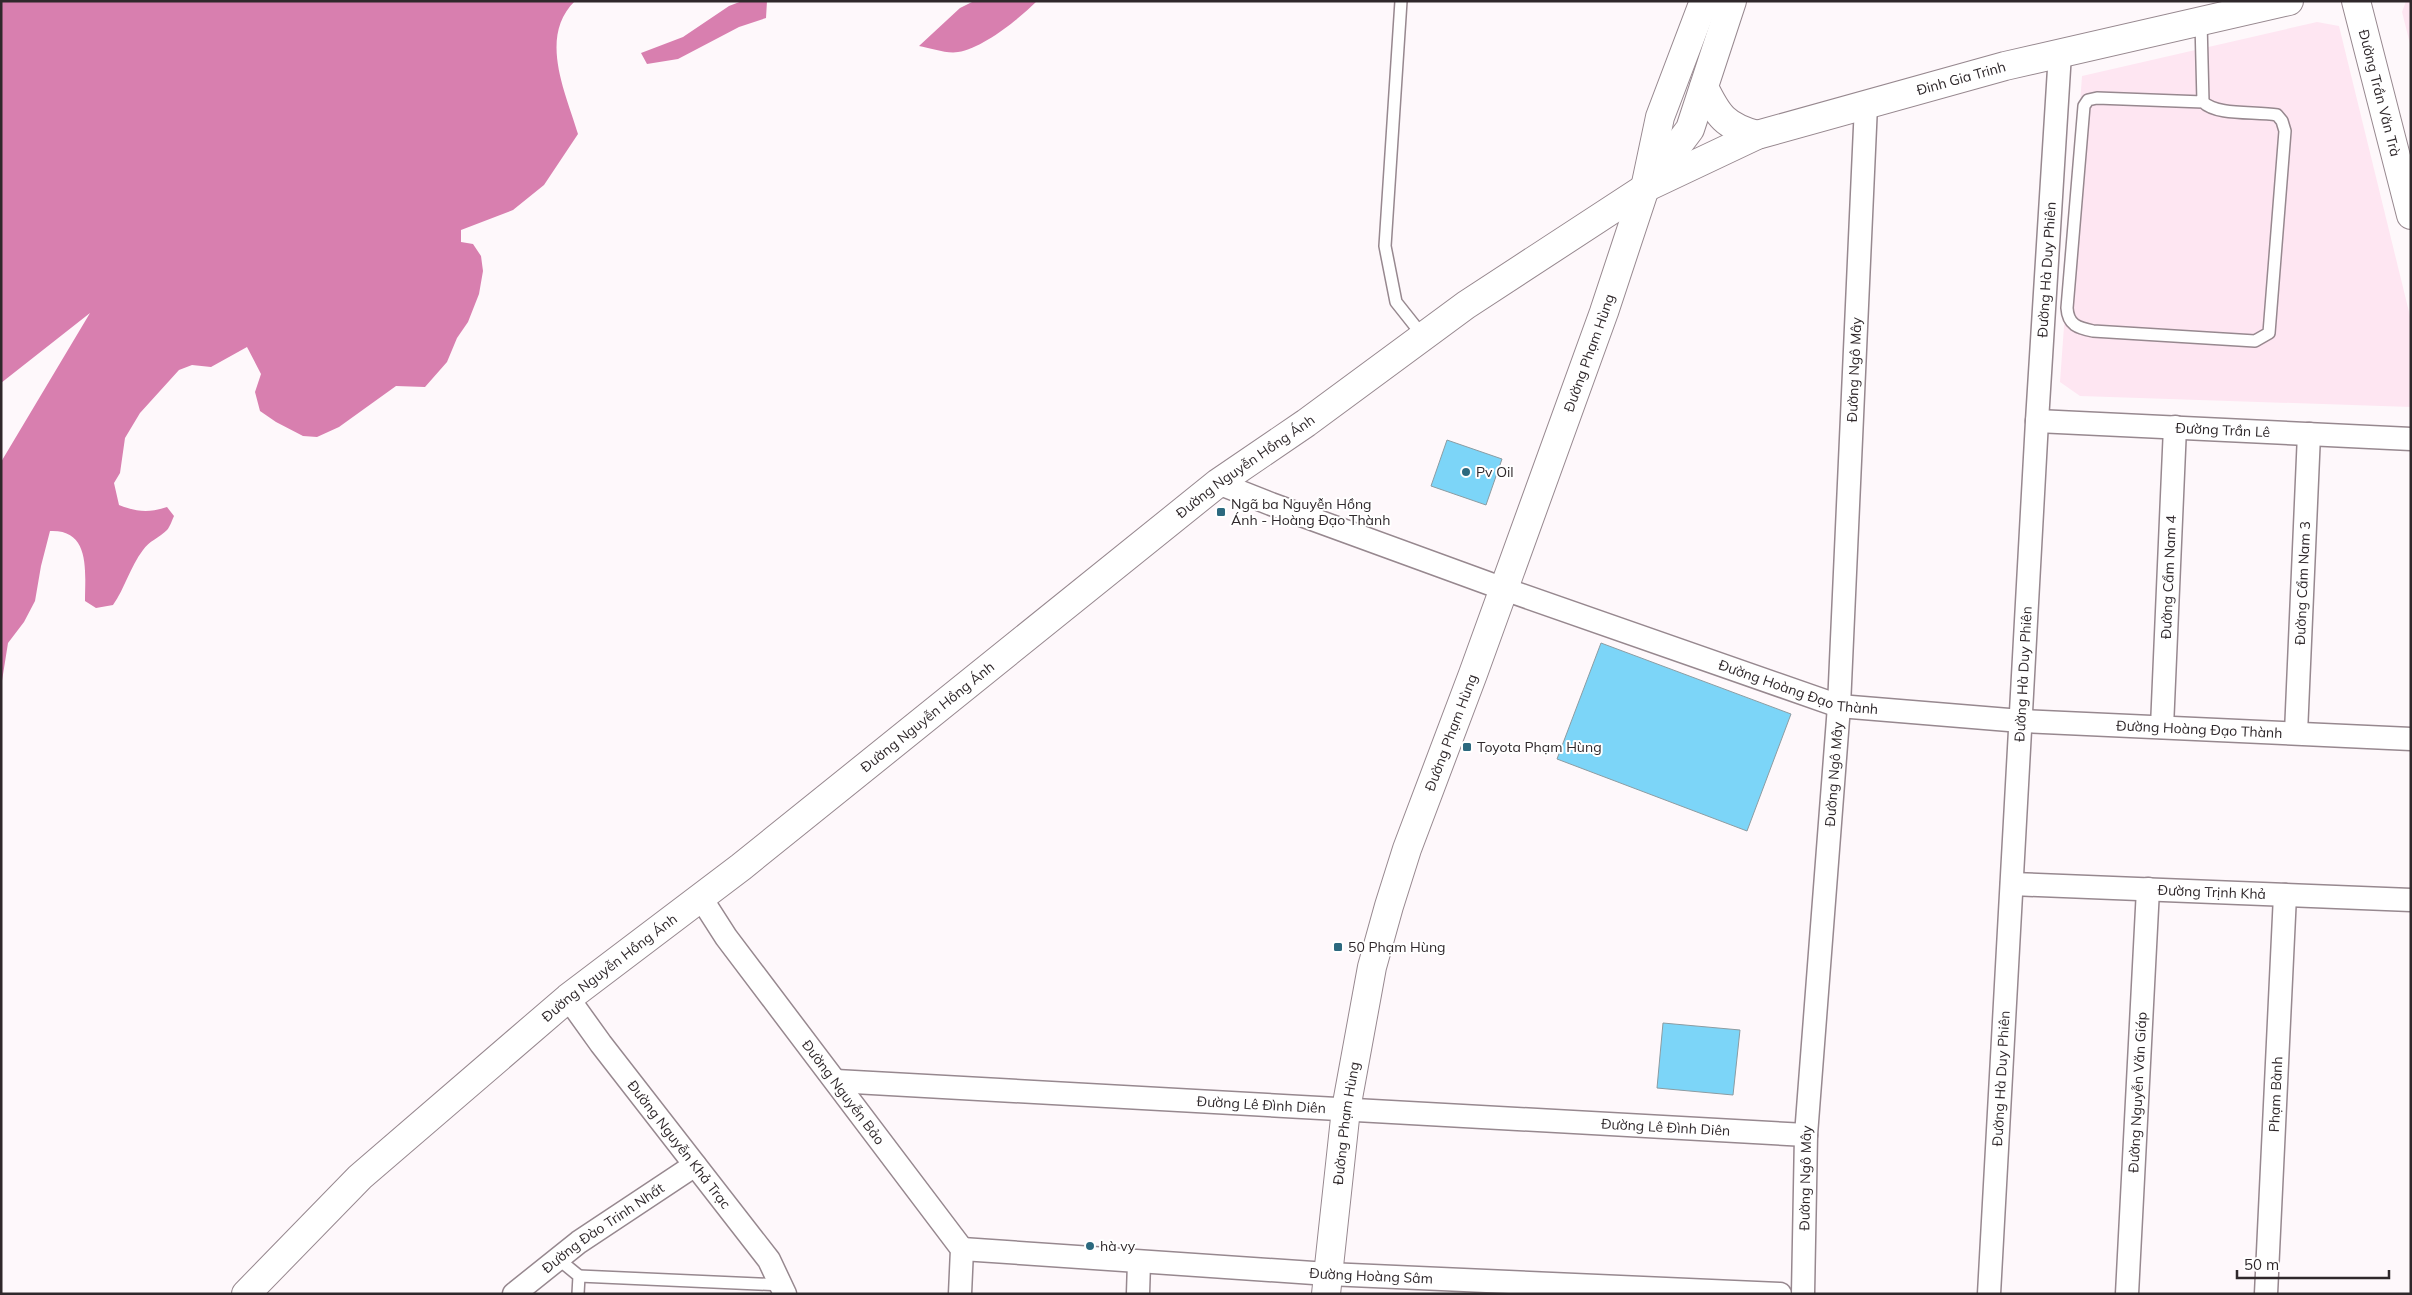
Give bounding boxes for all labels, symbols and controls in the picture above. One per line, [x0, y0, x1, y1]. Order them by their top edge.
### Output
street label: Đường Trần Văn Trà [2355, 28, 2405, 158]
street label: Đinh Gia Trinh [1914, 57, 2008, 99]
street label: Đường Hà Duy Phiên [2033, 201, 2060, 338]
street label: Đường Phạm Hùng [1560, 292, 1618, 414]
street label: Đường Ngô Mây [1843, 316, 1865, 423]
street label: Đường Nguyễn Hồng Ánh [1172, 411, 1318, 522]
street label: Đường Trần Lê [2175, 419, 2271, 441]
place label: Pv Oil [1476, 463, 1514, 481]
marker: Pv Oil [1460, 466, 1472, 478]
place label: Ngã ba Nguyễn Hồng Ánh - Hoàng Đạo Thành [1231, 495, 1390, 529]
marker: Ngã ba Nguyễn Hồng Ánh - Hoàng Đạo Thành [1215, 506, 1227, 518]
street label: Đường Cẩm Nam 4 [2157, 514, 2180, 639]
street label: Đường Cẩm Nam 3 [2291, 521, 2314, 645]
street label: Đường Hà Duy Phiên [2010, 606, 2036, 742]
street label: Đường Hoàng Đạo Thành [1716, 656, 1879, 718]
street label: Đường Nguyễn Hồng Ánh [857, 658, 998, 776]
street label: Đường Phạm Hùng [1421, 671, 1481, 794]
street label: Đường Hoàng Đạo Thành [2116, 716, 2283, 742]
street label: Đường Ngô Mây [1821, 720, 1847, 827]
place label: Toyota Phạm Hùng [1477, 738, 1602, 756]
marker: Toyota Phạm Hùng [1461, 741, 1473, 753]
street label: Đường Trịnh Khả [2157, 881, 2266, 903]
street label: Đường Nguyễn Hồng Ánh [538, 910, 681, 1026]
place label: 50 Phạm Hùng [1348, 938, 1446, 956]
marker: 50 Phạm Hùng [1332, 941, 1344, 953]
street label: Đường Hà Duy Phiên [1988, 1010, 2014, 1147]
street label: Đường Nguyễn Văn Giáp [2124, 1011, 2151, 1173]
street label: Đường Nguyễn Bảo [798, 1036, 889, 1148]
street label: Phạm Bành [2265, 1056, 2286, 1133]
street label: Đường Phạm Hùng [1329, 1060, 1363, 1186]
street label: Đường Nguyễn Khả Trạc [624, 1077, 735, 1212]
street label: Đường Lê Đình Diên [1196, 1092, 1326, 1117]
street label: Đường Lê Đình Diên [1601, 1115, 1731, 1140]
street label: Đường Ngô Mây [1795, 1124, 1816, 1231]
street label: Đường Đào Trinh Nhất [538, 1179, 668, 1277]
place label: hà vy [1100, 1237, 1136, 1255]
marker: hà vy [1084, 1240, 1096, 1252]
scale bar [2237, 1248, 2390, 1280]
text: 50 m [2244, 1255, 2279, 1274]
street label: Đường Hoàng Sâm [1309, 1264, 1433, 1288]

